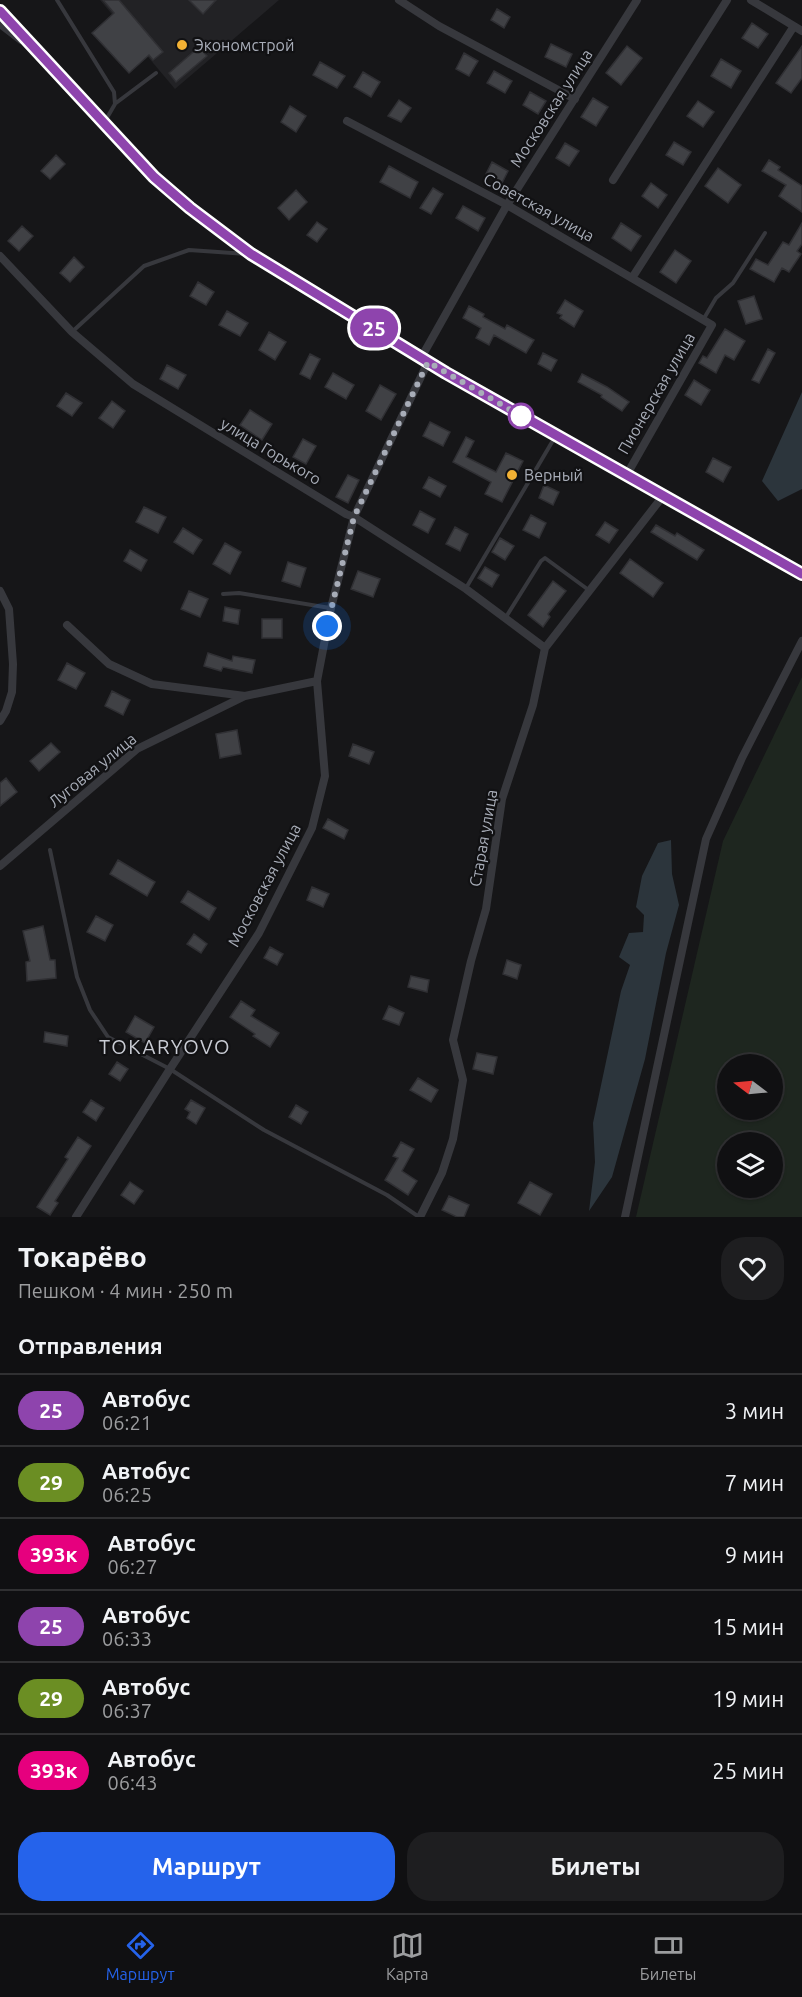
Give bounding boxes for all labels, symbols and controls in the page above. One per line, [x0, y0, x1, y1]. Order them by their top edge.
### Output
place label: Экономстрой [194, 36, 294, 54]
marker: Экономстрой [175, 38, 189, 52]
street label: Московская улица [506, 46, 596, 170]
street label: Советская улица [480, 169, 598, 245]
line badge: 25 [347, 308, 401, 348]
text: 25 [362, 316, 386, 340]
street label: Пионерская улица [614, 329, 698, 457]
unlabelled marker [508, 403, 534, 429]
street label: улица Горького [218, 414, 324, 488]
place label: Верный [524, 466, 583, 484]
marker: Верный [505, 468, 519, 482]
your location [312, 611, 342, 641]
street label: Луговая улица [44, 729, 140, 811]
street label: Старая улица [466, 788, 500, 888]
street label: Московская улица [224, 820, 304, 950]
district label: TOKARYOVO [99, 1035, 231, 1058]
north arrow [717, 1054, 783, 1120]
map controls [717, 1054, 783, 1198]
button: layers [717, 1132, 783, 1198]
button: heart [721, 1237, 784, 1300]
text: Токарёво [18, 1241, 147, 1272]
text: Пешком · 4 мин · 250 m [18, 1279, 233, 1302]
text: Отправления [18, 1333, 163, 1358]
text: Автобус [102, 1386, 190, 1411]
text: 25 [39, 1398, 63, 1422]
text: 3 мин [725, 1398, 784, 1423]
text: 06:21 [102, 1411, 152, 1434]
text: Автобус [102, 1458, 190, 1483]
text: 29 [39, 1470, 63, 1494]
text: 7 мин [725, 1470, 784, 1495]
text: 06:25 [102, 1483, 152, 1506]
text: Автобус [107, 1530, 196, 1555]
text: 393к [30, 1542, 77, 1566]
text: 9 мин [725, 1542, 784, 1567]
text: 06:27 [107, 1555, 158, 1578]
text: Автобус [102, 1602, 190, 1627]
text: 25 [39, 1614, 63, 1638]
text: 15 мин [712, 1614, 784, 1639]
text: 06:33 [102, 1627, 152, 1650]
text: Автобус [102, 1674, 190, 1699]
text: 29 [39, 1686, 63, 1710]
text: 19 мин [712, 1686, 784, 1711]
text: 06:37 [102, 1699, 152, 1722]
text: Автобус [107, 1746, 196, 1771]
text: 393к [30, 1758, 77, 1782]
text: 25 мин [712, 1758, 784, 1783]
text: 06:43 [107, 1771, 158, 1794]
button: Маршрут [18, 1832, 395, 1901]
button: Билеты [407, 1832, 784, 1901]
tab: Маршрут [106, 1929, 175, 1983]
tab: Карта [386, 1929, 429, 1983]
tab: Билеты [640, 1929, 696, 1983]

